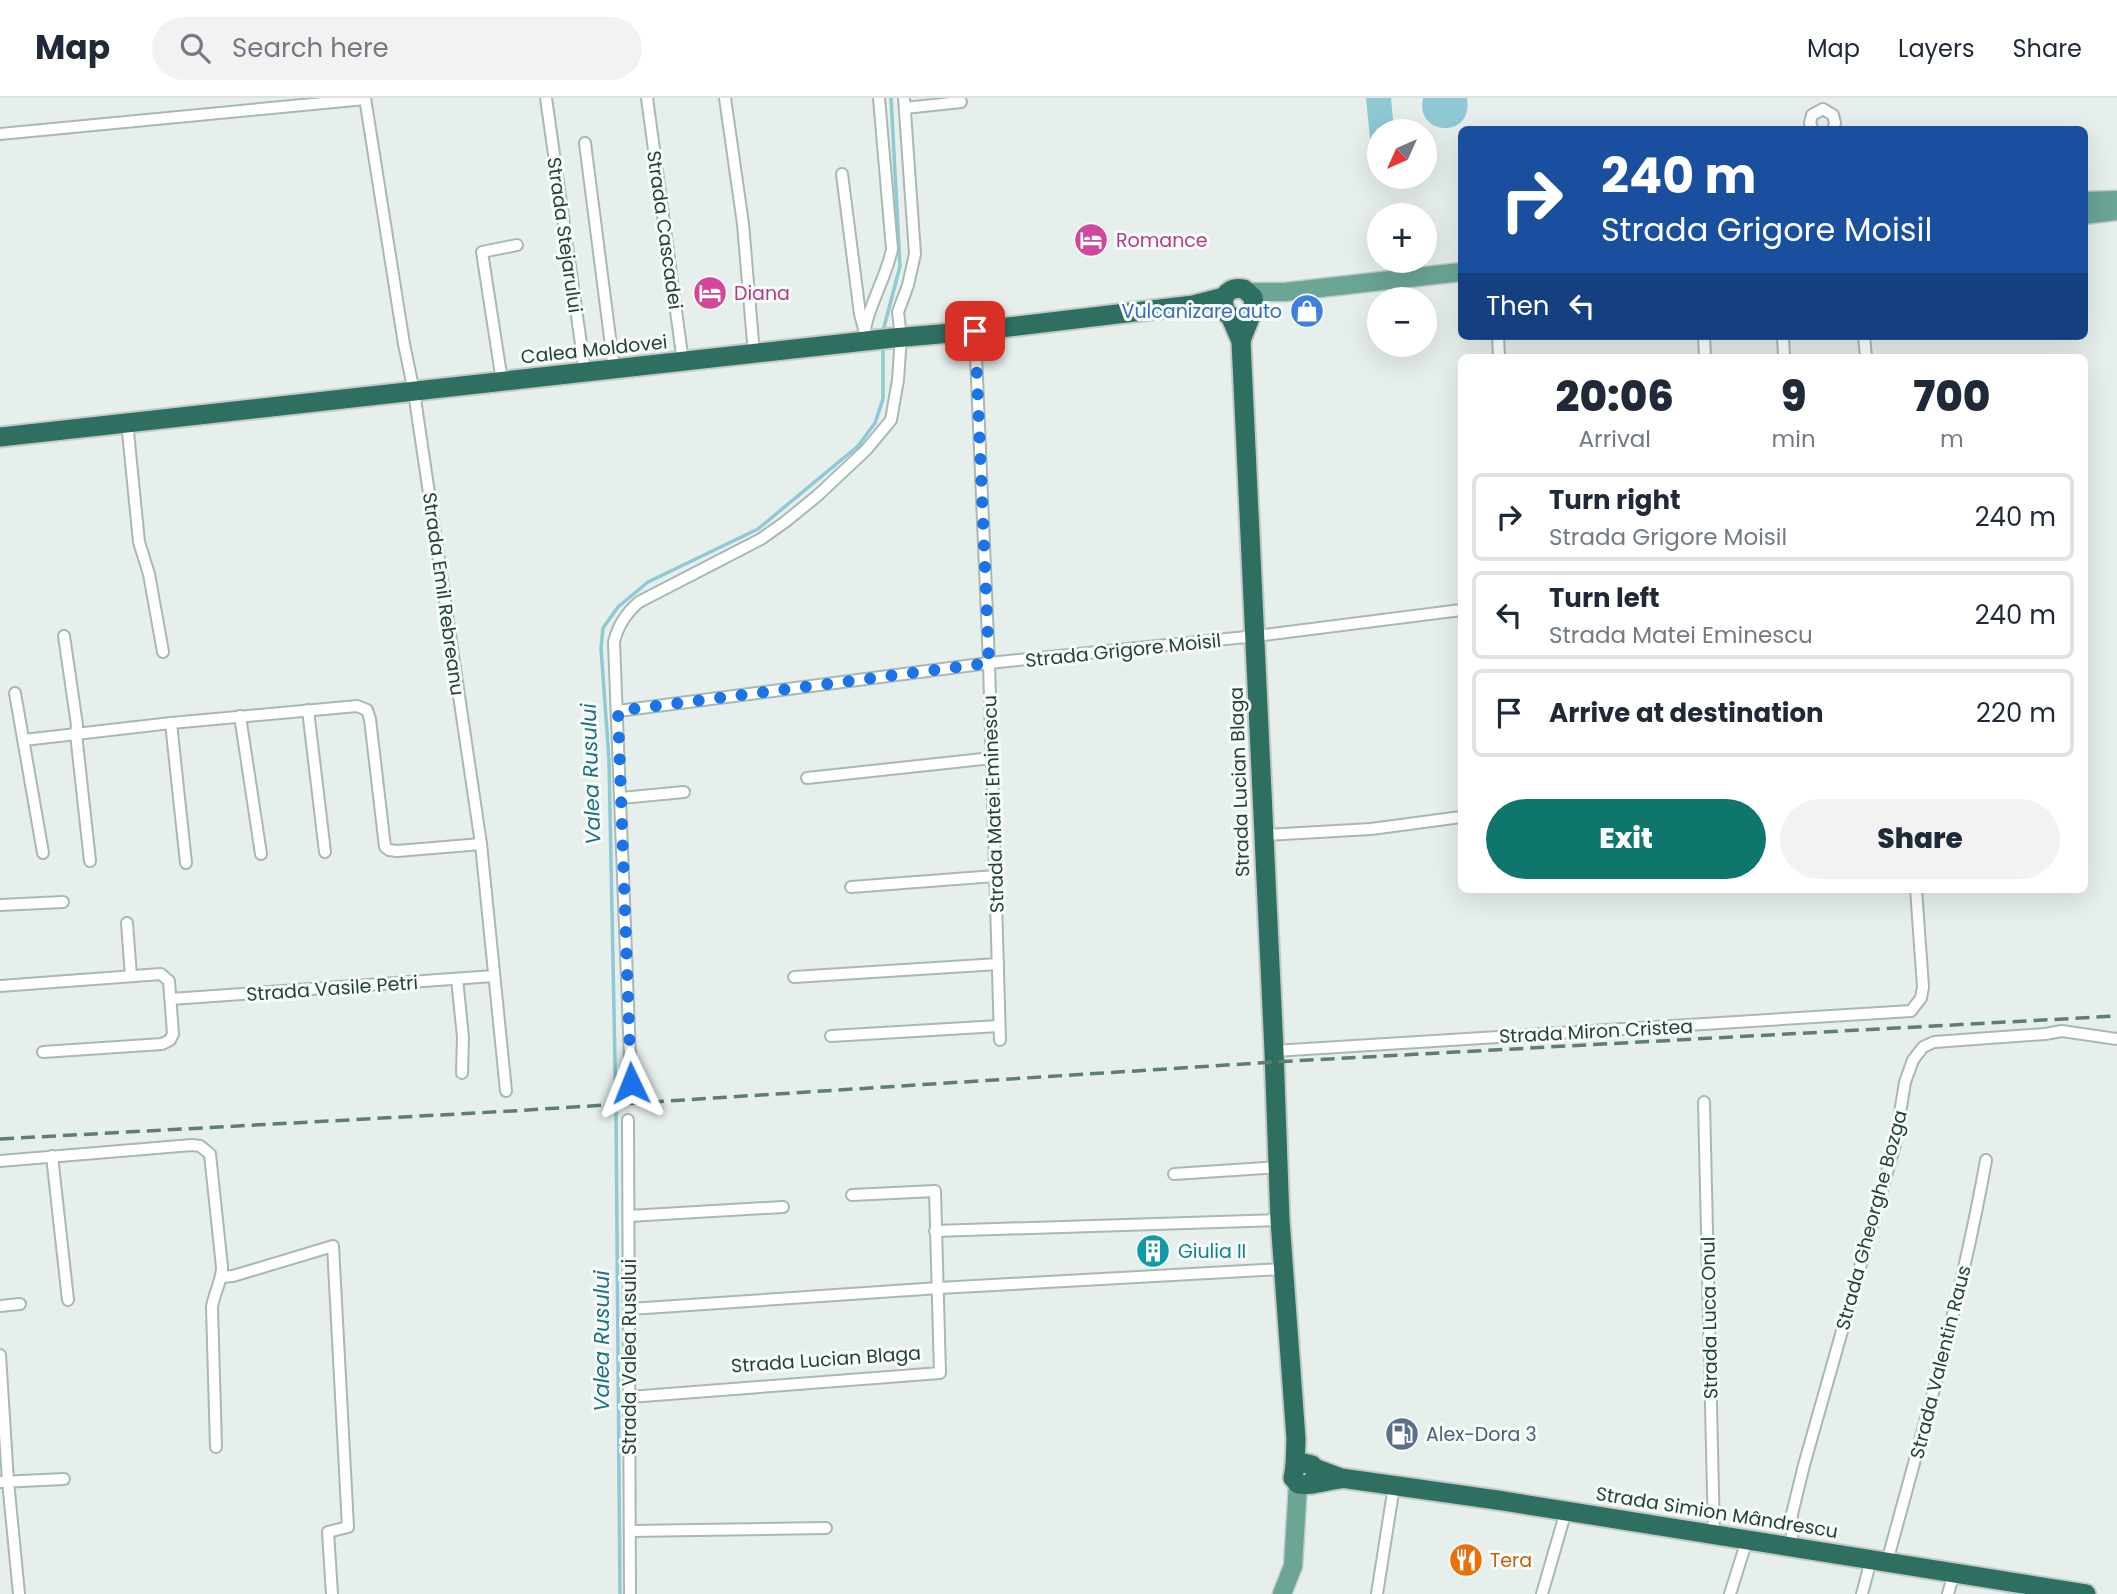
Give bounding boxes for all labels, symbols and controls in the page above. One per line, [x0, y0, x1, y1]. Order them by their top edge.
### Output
search box [152, 17, 642, 80]
text: Map [35, 24, 110, 71]
icon: search [176, 29, 214, 67]
text: Search here [232, 30, 389, 66]
text: Map [1807, 32, 1860, 65]
text: Layers [1898, 32, 1974, 65]
text: Share [2012, 32, 2082, 65]
north arrow [1367, 119, 1437, 189]
map controls [1367, 119, 1437, 357]
text: 240 m [1601, 142, 1756, 210]
street label: Strada Cascadei [640, 149, 689, 311]
icon: right [1486, 154, 1577, 245]
street label: Strada Stejarului [540, 155, 589, 315]
button: + [1367, 203, 1437, 273]
text: Strada Grigore Moisil [1601, 207, 1932, 252]
hotel icon: Romance [1072, 221, 1110, 259]
place label: Romance [1116, 227, 1208, 254]
hotel icon: Diana [691, 274, 729, 312]
place label: Diana [734, 280, 790, 307]
button: − [1367, 287, 1437, 357]
icon: left [1563, 287, 1601, 325]
text: Then [1486, 288, 1549, 324]
shop icon: Vulcanizare auto [1288, 292, 1326, 330]
place label: Vulcanizare auto [1122, 298, 1282, 325]
pin [945, 301, 1005, 361]
icon: arrive [956, 312, 994, 350]
street label: Calea Moldovei [519, 328, 669, 371]
text: 20:06 [1556, 367, 1674, 426]
text: 9 [1781, 367, 1806, 426]
text: 700 [1913, 367, 1990, 426]
text: Arrival [1579, 423, 1651, 455]
text: min [1772, 423, 1816, 455]
text: m [1940, 423, 1964, 455]
text: Turn right [1549, 482, 1681, 518]
street label: Strada Emil Rebreanu [416, 491, 471, 697]
icon: right [1490, 498, 1528, 536]
text: 240 m [1975, 499, 2056, 535]
text: Strada Grigore Moisil [1549, 521, 1787, 553]
text: Turn left [1549, 580, 1660, 616]
icon: left [1490, 596, 1528, 634]
text: 240 m [1975, 597, 2056, 633]
text: Strada Matei Eminescu [1549, 619, 1813, 651]
street label: Strada Grigore Moisil [1024, 627, 1222, 674]
street label: Strada Lucian Blaga [1223, 686, 1256, 878]
icon: arrive [1490, 694, 1528, 732]
street label: Strada Matei Eminescu [976, 695, 1011, 913]
text: Arrive at destination [1549, 695, 1824, 731]
text: 220 m [1976, 695, 2056, 731]
water label: Valea Rusului [574, 702, 607, 845]
button: Exit [1486, 799, 1766, 879]
button: Share [1780, 799, 2060, 879]
street label: Strada Vasile Petri [245, 969, 419, 1008]
street label: Strada Miron Cristea [1498, 1013, 1694, 1050]
position arrow [594, 1046, 668, 1120]
street label: Strada Gheorghe Bozga [1829, 1107, 1914, 1333]
building icon: Giulia II [1134, 1232, 1172, 1270]
street label: Strada Luca Onul [1695, 1237, 1724, 1399]
place label: Giulia II [1178, 1238, 1246, 1265]
street label: Strada Valea Rusului [616, 1259, 643, 1455]
street label: Strada Valentin Raus [1903, 1263, 1978, 1462]
water label: Valea Rusului [587, 1269, 616, 1412]
street label: Strada Lucian Blaga [730, 1339, 922, 1380]
fuel station icon: Alex-Dora 3 [1383, 1415, 1421, 1453]
place label: Alex-Dora 3 [1426, 1421, 1537, 1448]
street label: Strada Simion Mândrescu [1594, 1480, 1840, 1545]
restaurant icon: Tera [1447, 1541, 1485, 1579]
place label: Tera [1490, 1547, 1532, 1574]

